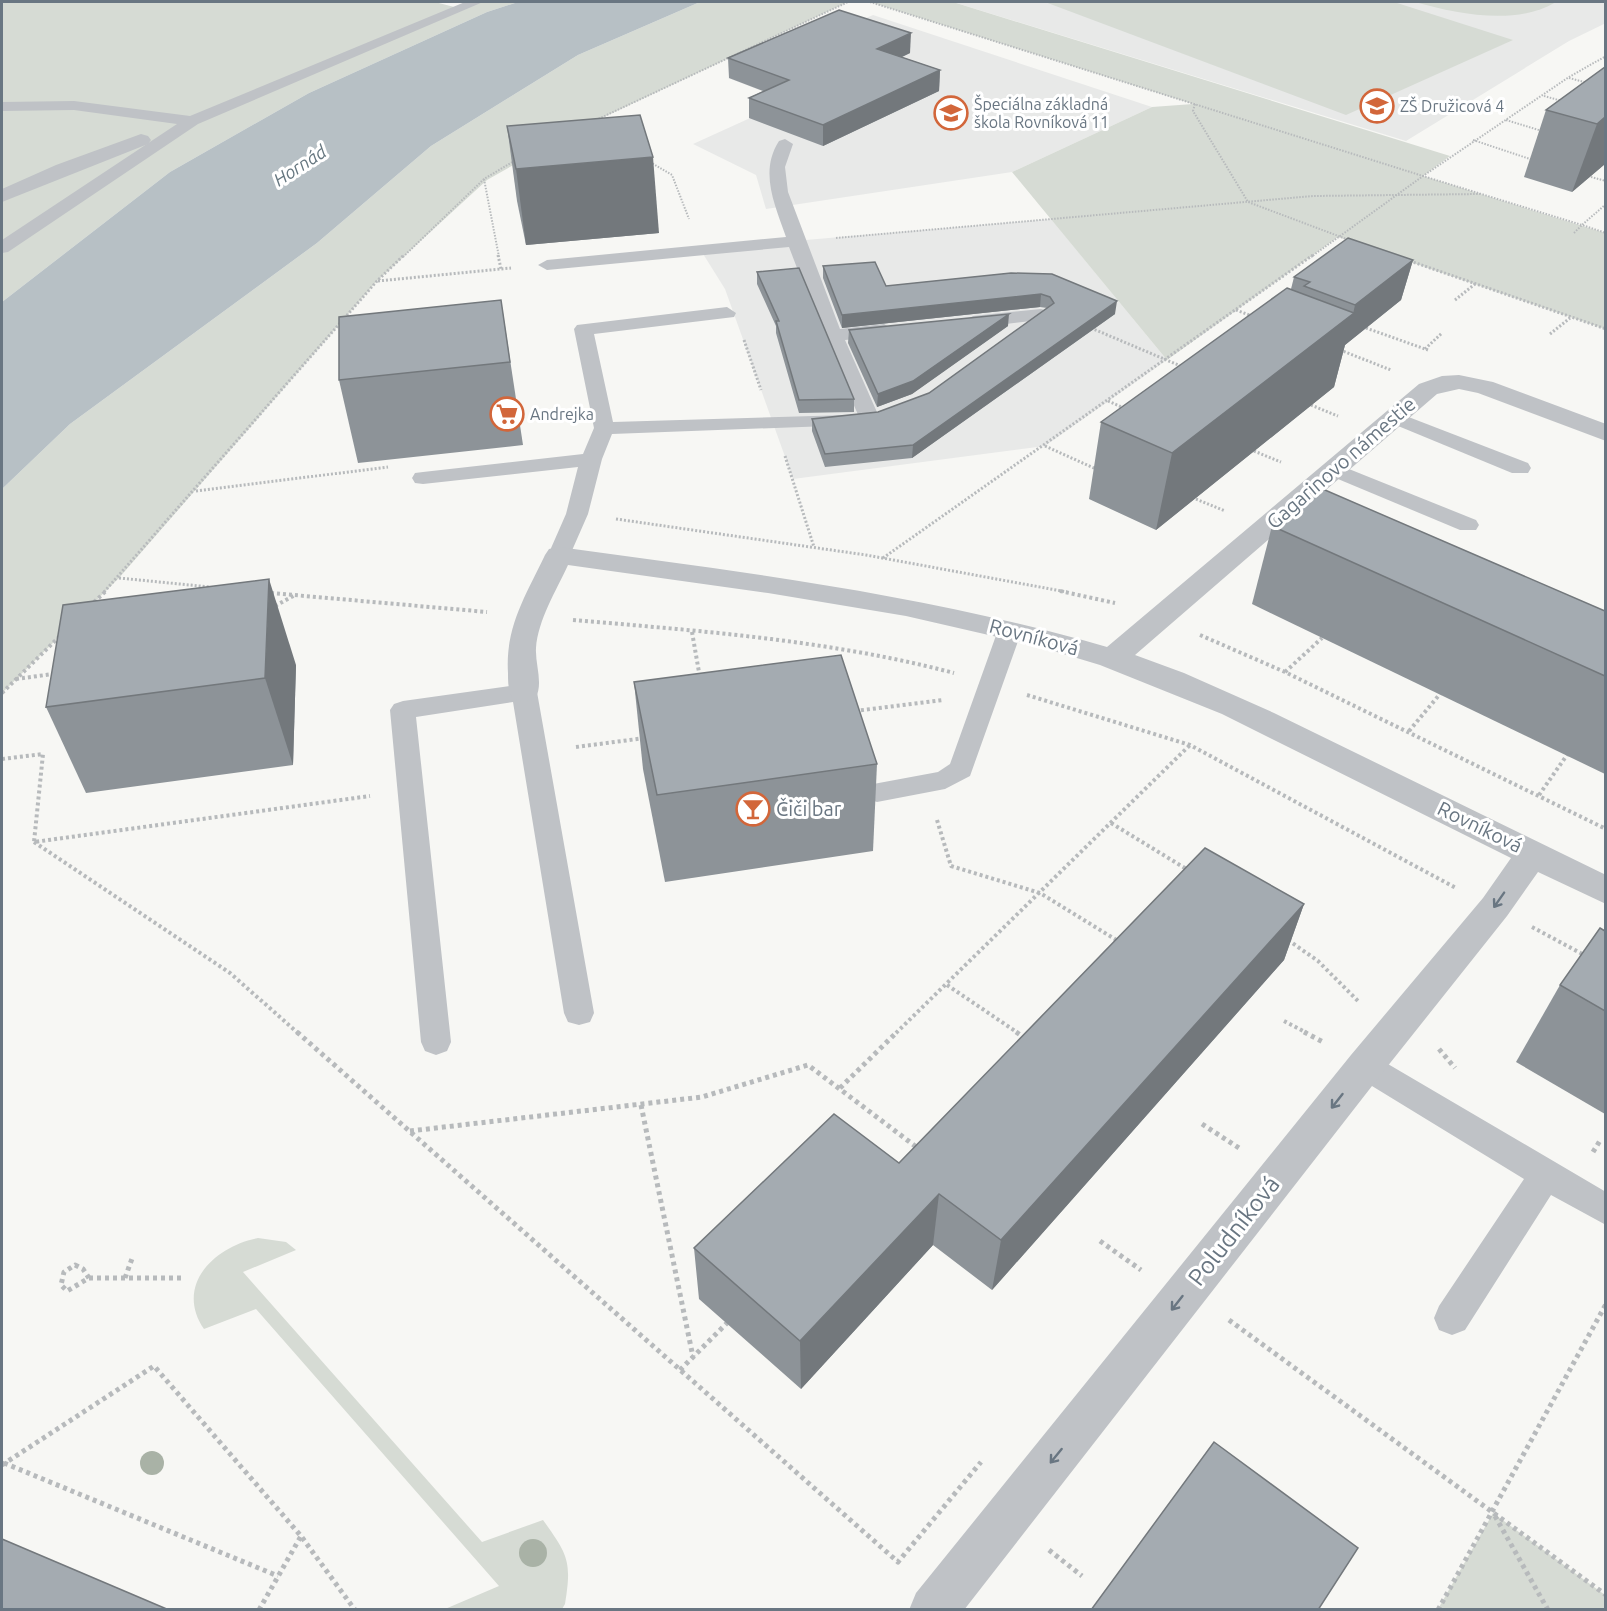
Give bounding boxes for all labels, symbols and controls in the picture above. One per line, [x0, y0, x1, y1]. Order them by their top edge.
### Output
school or university icon: ZŠ Družicová 4 [1359, 88, 1395, 124]
place label: Špeciálna základná škola Rovníková 11 [974, 94, 1109, 131]
school or university icon: Špeciálna základná škola Rovníková 11 [933, 95, 969, 131]
place label: ZŠ Družicová 4 [1400, 96, 1504, 115]
water label: Hornád [269, 140, 330, 189]
street label: Gagarinovo námestie [1262, 392, 1420, 533]
supermarket icon: Andrejka [489, 396, 525, 432]
place label: Andrejka [530, 405, 594, 423]
street label: Rovníková [987, 614, 1081, 659]
bar icon: Čiči bar [735, 791, 771, 827]
street label: Rovníková [1434, 796, 1526, 857]
place label: Čiči bar [776, 797, 842, 820]
one-way arrow [1493, 892, 1505, 908]
one-way arrow [1331, 1093, 1344, 1109]
street label: Poludníková [1183, 1171, 1285, 1291]
one-way arrow [1170, 1295, 1183, 1311]
one-way arrow [1049, 1448, 1062, 1464]

